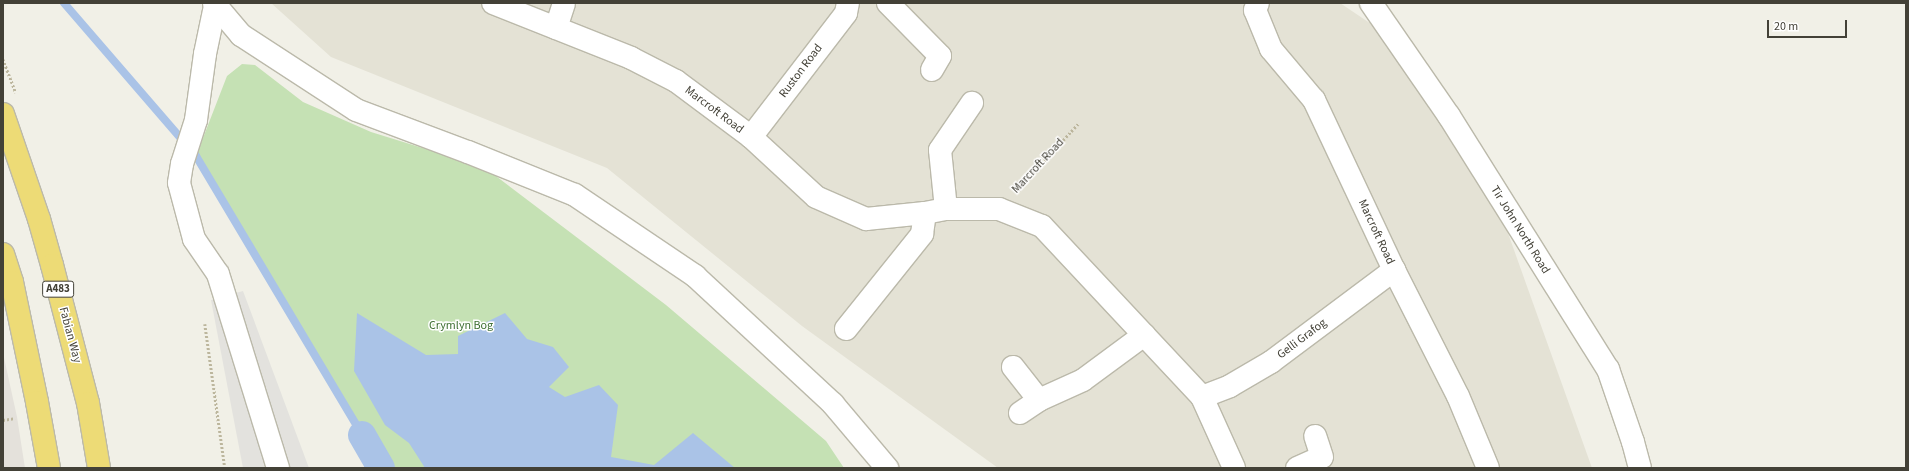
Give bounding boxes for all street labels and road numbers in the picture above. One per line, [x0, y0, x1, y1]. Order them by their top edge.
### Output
street label: Ruston Road [776, 41, 826, 101]
street label: Marcroft Road [682, 83, 746, 137]
street label: Marcroft Road [1009, 135, 1067, 197]
street label: Tir John North Road [1487, 183, 1553, 277]
street label: Marcroft Road [1355, 197, 1397, 267]
road number: A483 [42, 280, 74, 298]
street label: Fabian Way [56, 306, 84, 364]
street label: Gelli Grafog [1274, 316, 1330, 362]

